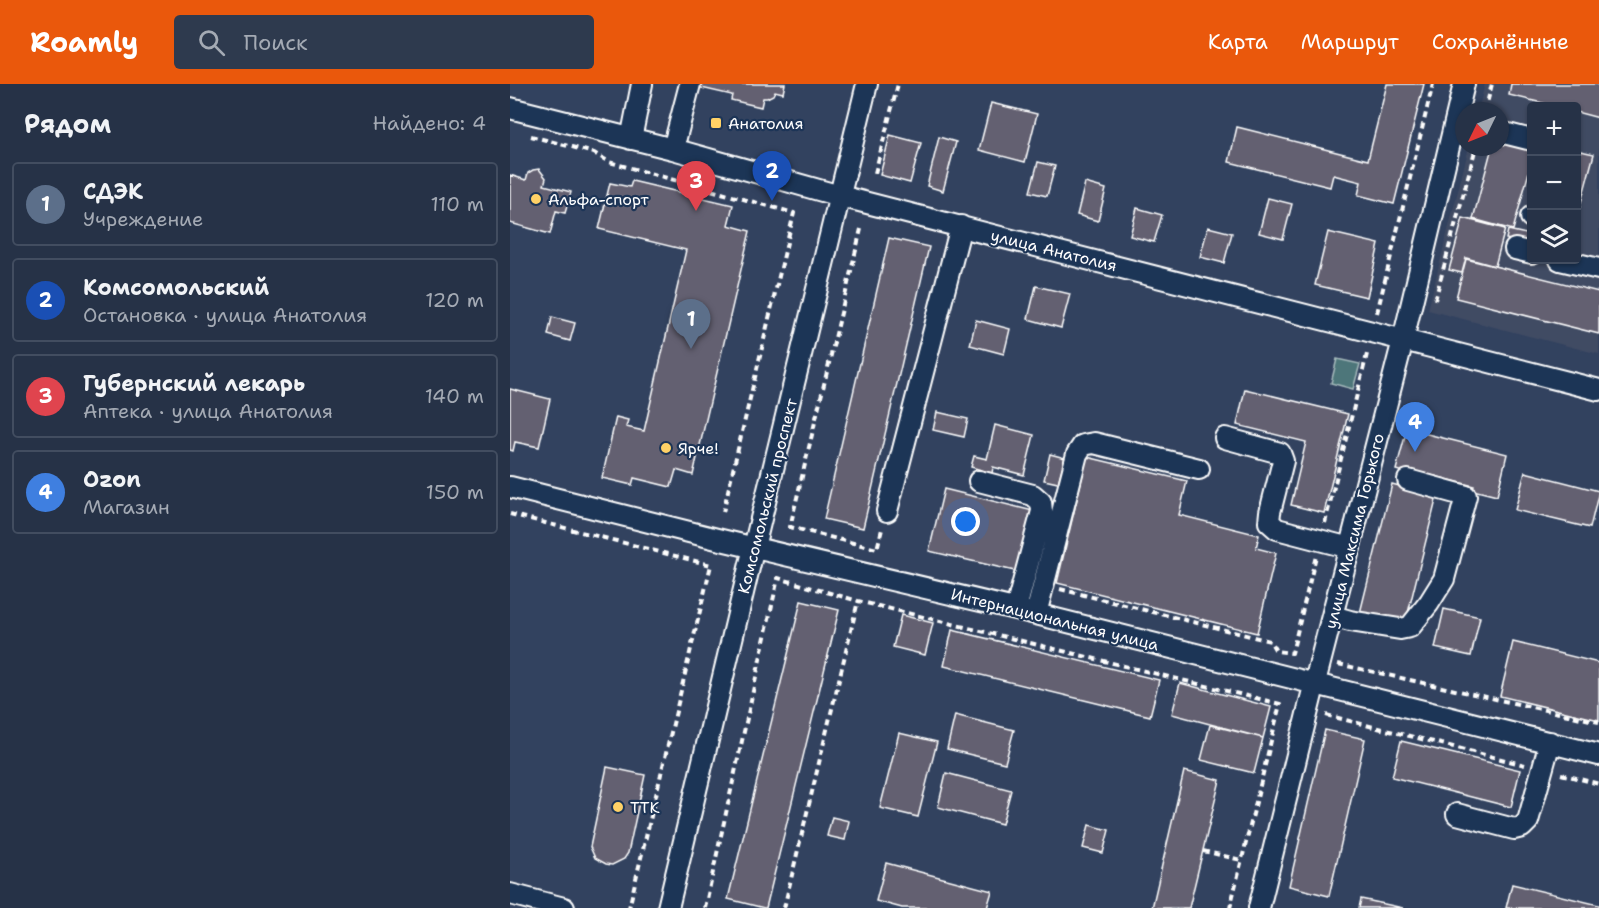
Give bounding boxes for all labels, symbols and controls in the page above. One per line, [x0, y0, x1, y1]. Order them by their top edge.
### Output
search box [174, 15, 594, 69]
text: Roamly [30, 23, 138, 61]
icon: search [195, 26, 228, 59]
text: Поиск [243, 28, 308, 57]
text: Карта [1208, 28, 1268, 56]
text: Маршрут [1301, 28, 1399, 56]
text: Сохранённые [1432, 28, 1569, 56]
north arrow [1455, 102, 1509, 156]
map controls [1527, 102, 1581, 264]
button: + [1527, 102, 1581, 156]
text: Рядом [24, 106, 111, 141]
text: Найдено: 4 [373, 110, 486, 136]
place label: Анатолия [728, 113, 804, 134]
marker: Анатолия [709, 116, 723, 130]
pin: 2 [752, 152, 792, 201]
button: − [1527, 156, 1581, 210]
pin: 3 [676, 162, 716, 211]
text: СДЭК [83, 177, 143, 206]
place label: Альфа-спорт [548, 189, 649, 210]
text: 1 [41, 191, 50, 217]
text: 110 m [430, 191, 484, 217]
marker: Альфа-спорт [529, 192, 543, 206]
text: Учреждение [83, 206, 203, 232]
button: layers [1527, 210, 1581, 264]
street label: улица Анатолия [989, 225, 1119, 276]
text: Комсомольский [83, 273, 269, 302]
text: 2 [39, 287, 53, 313]
text: 120 m [425, 287, 484, 313]
pin: 1 [672, 300, 711, 349]
text: Остановка · улица Анатолия [83, 302, 367, 328]
text: Губернский лекарь [83, 369, 305, 398]
text: 3 [39, 383, 53, 409]
text: 140 m [425, 383, 484, 409]
street label: Комсомольский проспект [733, 395, 802, 596]
text: Аптека · улица Анатолия [83, 398, 333, 424]
pin: 4 [1396, 402, 1434, 452]
street label: улица Максима Горького [1320, 431, 1389, 631]
place label: Ярче! [678, 438, 719, 459]
marker: Ярче! [659, 441, 673, 455]
text: Ozon [83, 465, 141, 494]
text: 4 [39, 479, 53, 505]
text: 150 m [426, 479, 484, 505]
text: Магазин [83, 494, 170, 520]
your location [951, 507, 980, 536]
street label: Интернациональная улица [949, 583, 1161, 656]
place label: ТТК [630, 797, 660, 818]
marker: ТТК [611, 800, 625, 814]

